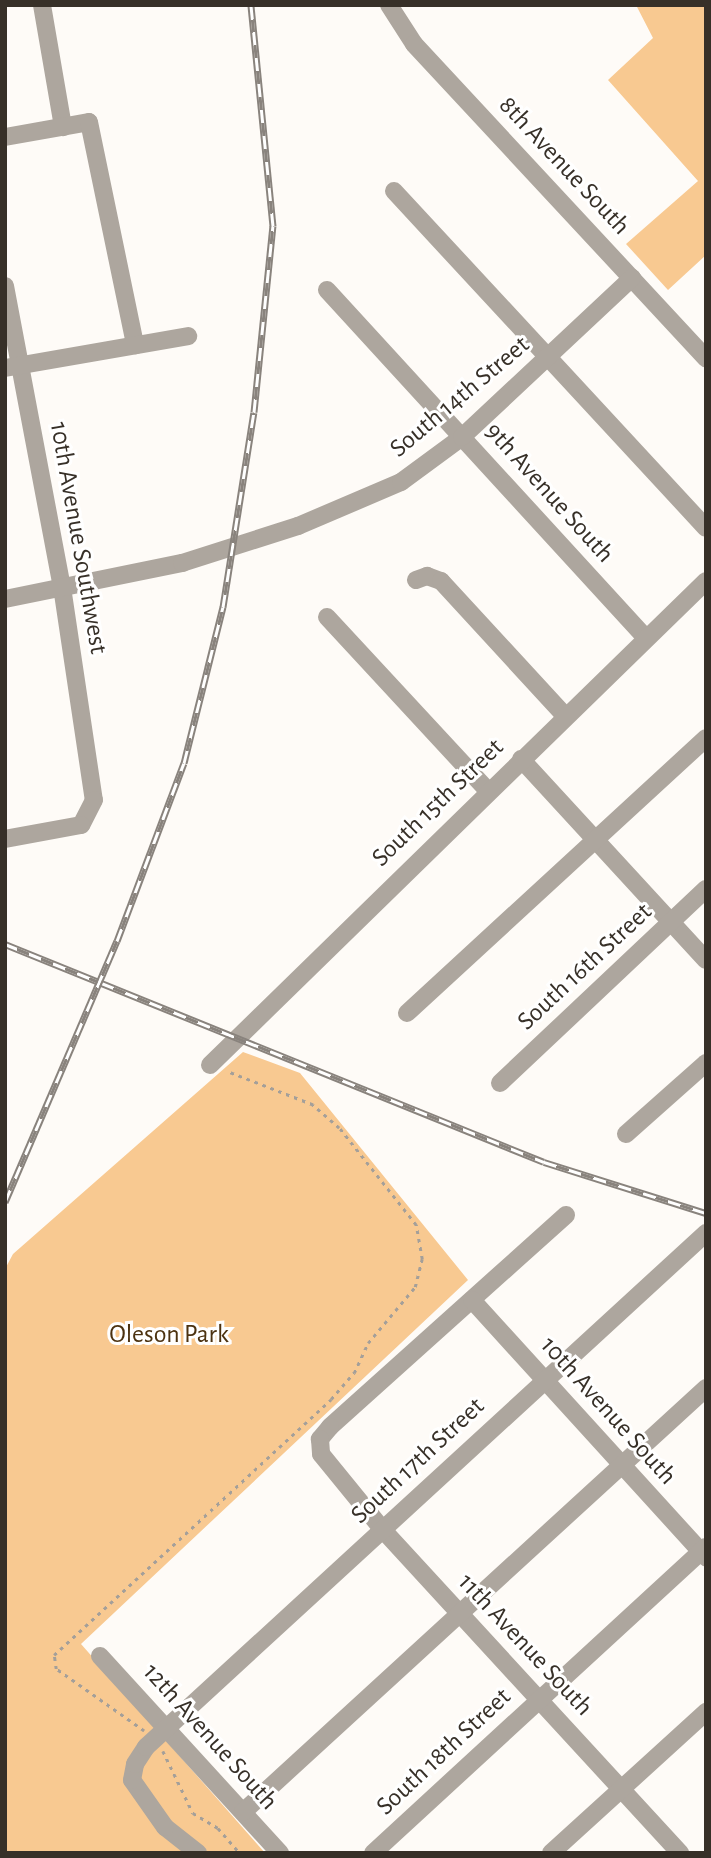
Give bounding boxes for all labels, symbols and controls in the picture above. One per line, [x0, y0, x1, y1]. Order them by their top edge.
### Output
street label: 8th Avenue South [492, 90, 636, 242]
street label: South 14th Street [384, 330, 536, 464]
street label: 9th Avenue South [478, 416, 620, 570]
street label: 10th Avenue Southwest [42, 420, 114, 656]
street label: South 15th Street [366, 732, 510, 874]
street label: South 16th Street [511, 897, 659, 1037]
park label: Oleson Park [109, 1319, 229, 1351]
street label: 10th Avenue South [533, 1331, 683, 1491]
street label: South 17th Street [345, 1391, 491, 1531]
street label: 11th Avenue South [451, 1567, 599, 1723]
street label: 12th Avenue South [136, 1657, 284, 1817]
street label: South 18th Street [370, 1682, 518, 1822]

